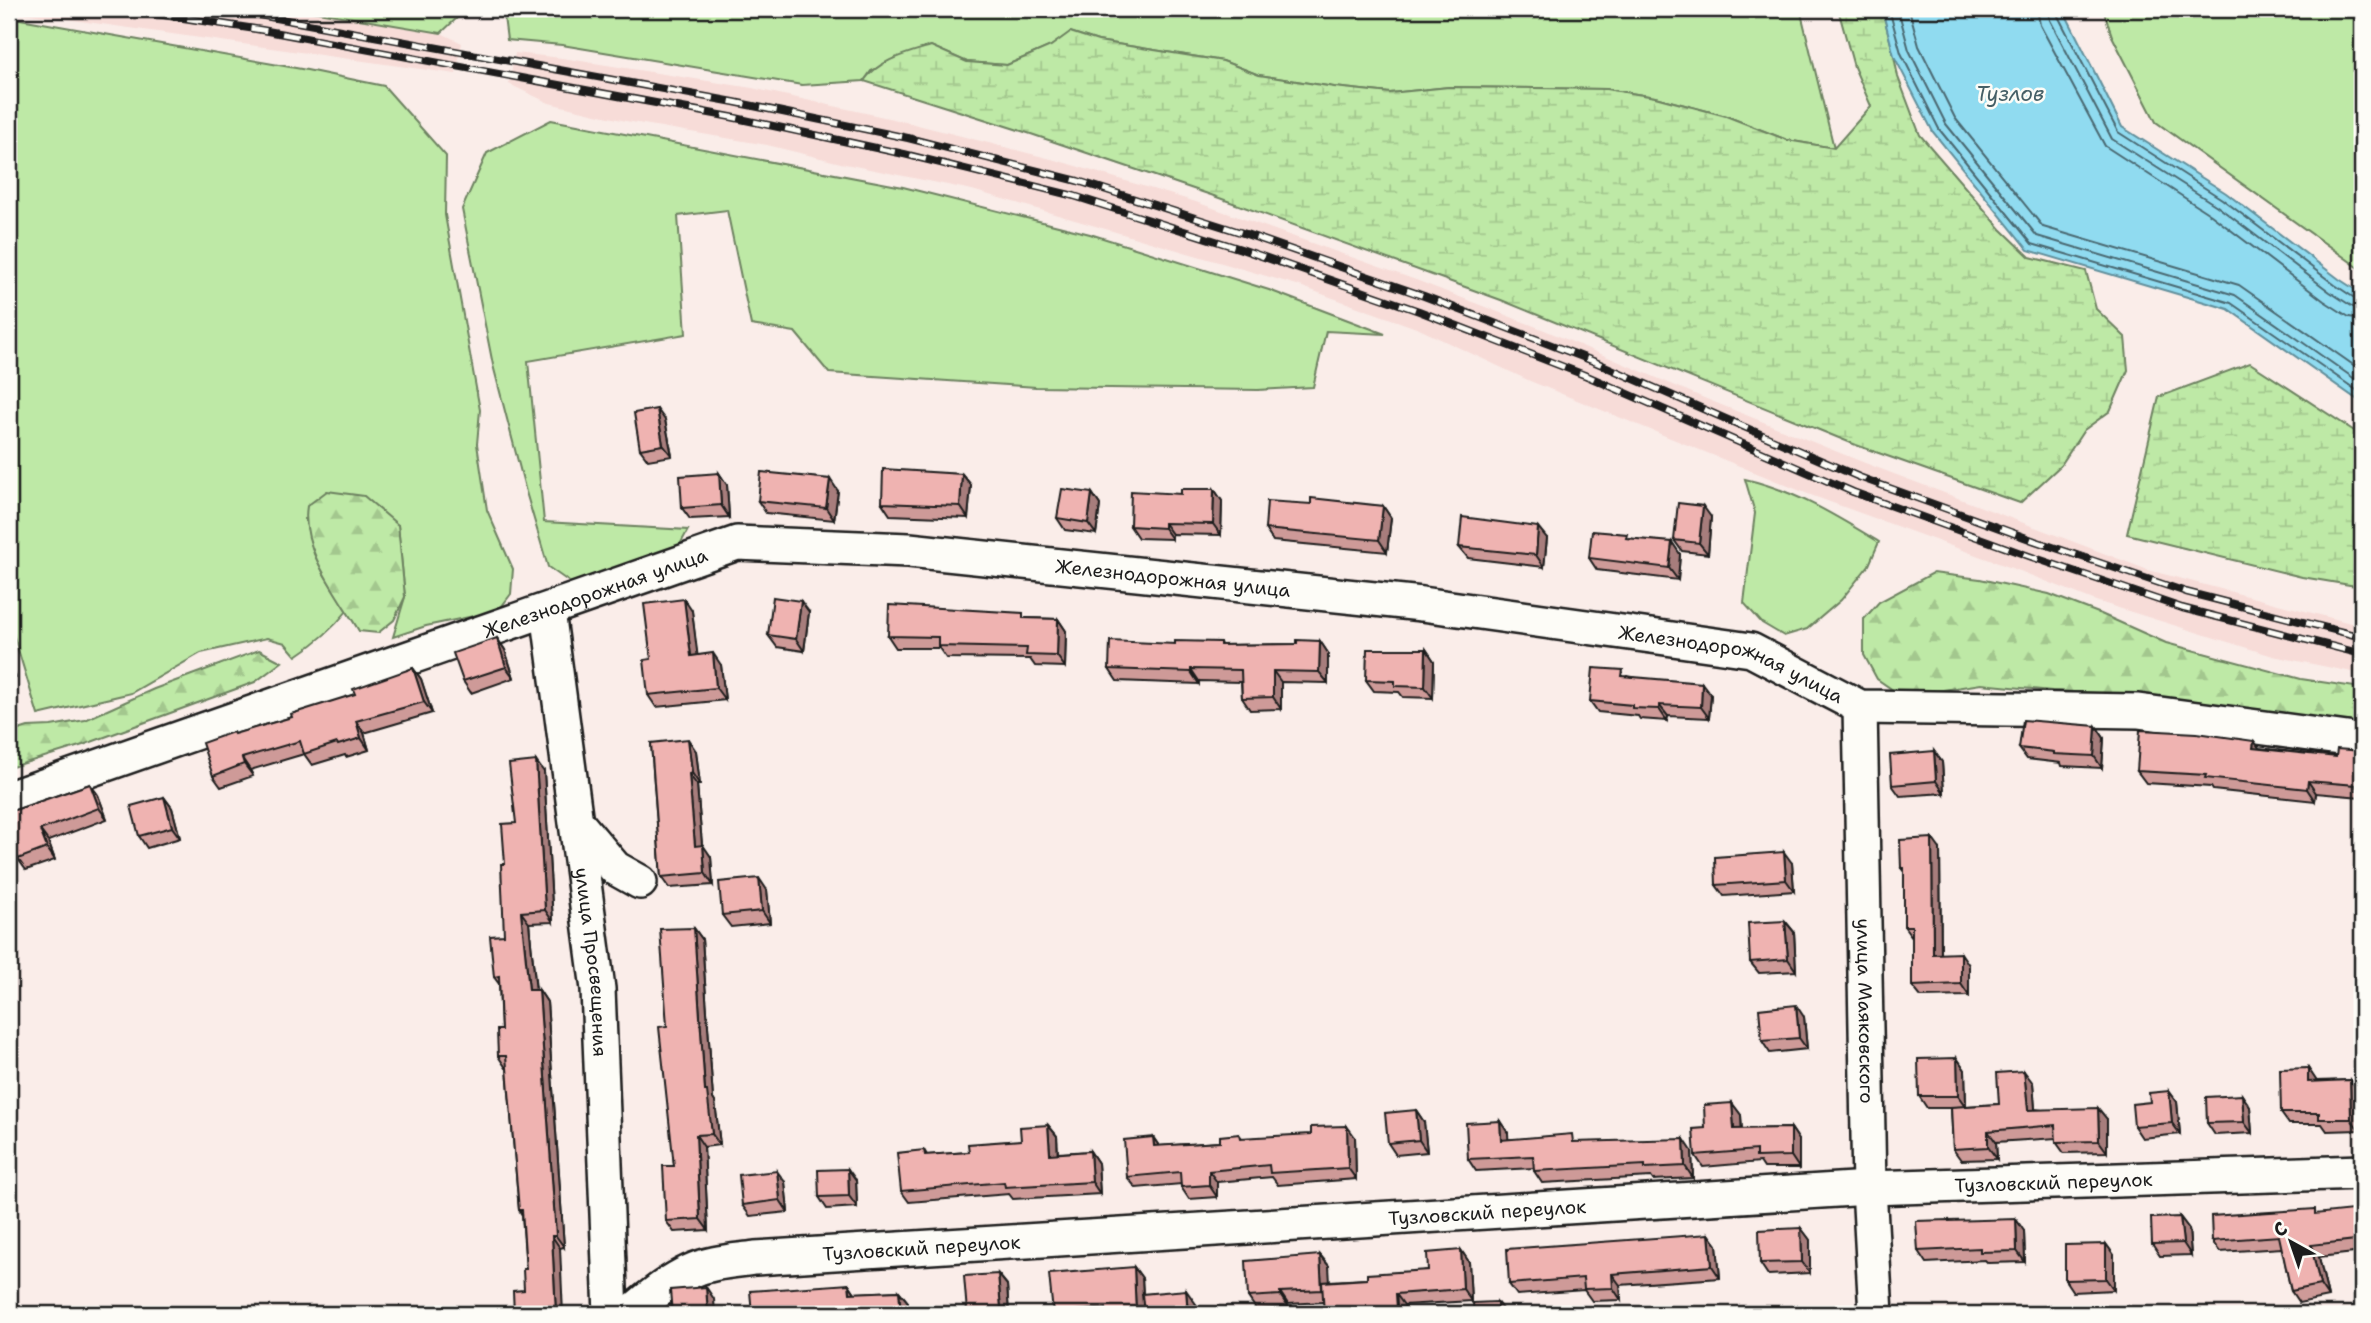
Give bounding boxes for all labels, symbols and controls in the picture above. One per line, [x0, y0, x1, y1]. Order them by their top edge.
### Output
water label: Тузлов [1976, 80, 2044, 108]
street label: Железнодорожная улица [480, 542, 711, 644]
street label: Железнодорожная улица [1054, 553, 1292, 603]
street label: Железнодорожная улица [1617, 620, 1848, 709]
street label: улица Просвещения [569, 866, 613, 1057]
street label: улица Маяковского [1851, 918, 1879, 1104]
street label: Тузловский переулок [1954, 1167, 2153, 1198]
street label: Тузловский переулок [1388, 1194, 1587, 1231]
north arrow [2256, 1208, 2326, 1278]
text: С [2268, 1216, 2293, 1243]
street label: Тузловский переулок [822, 1229, 1021, 1267]

